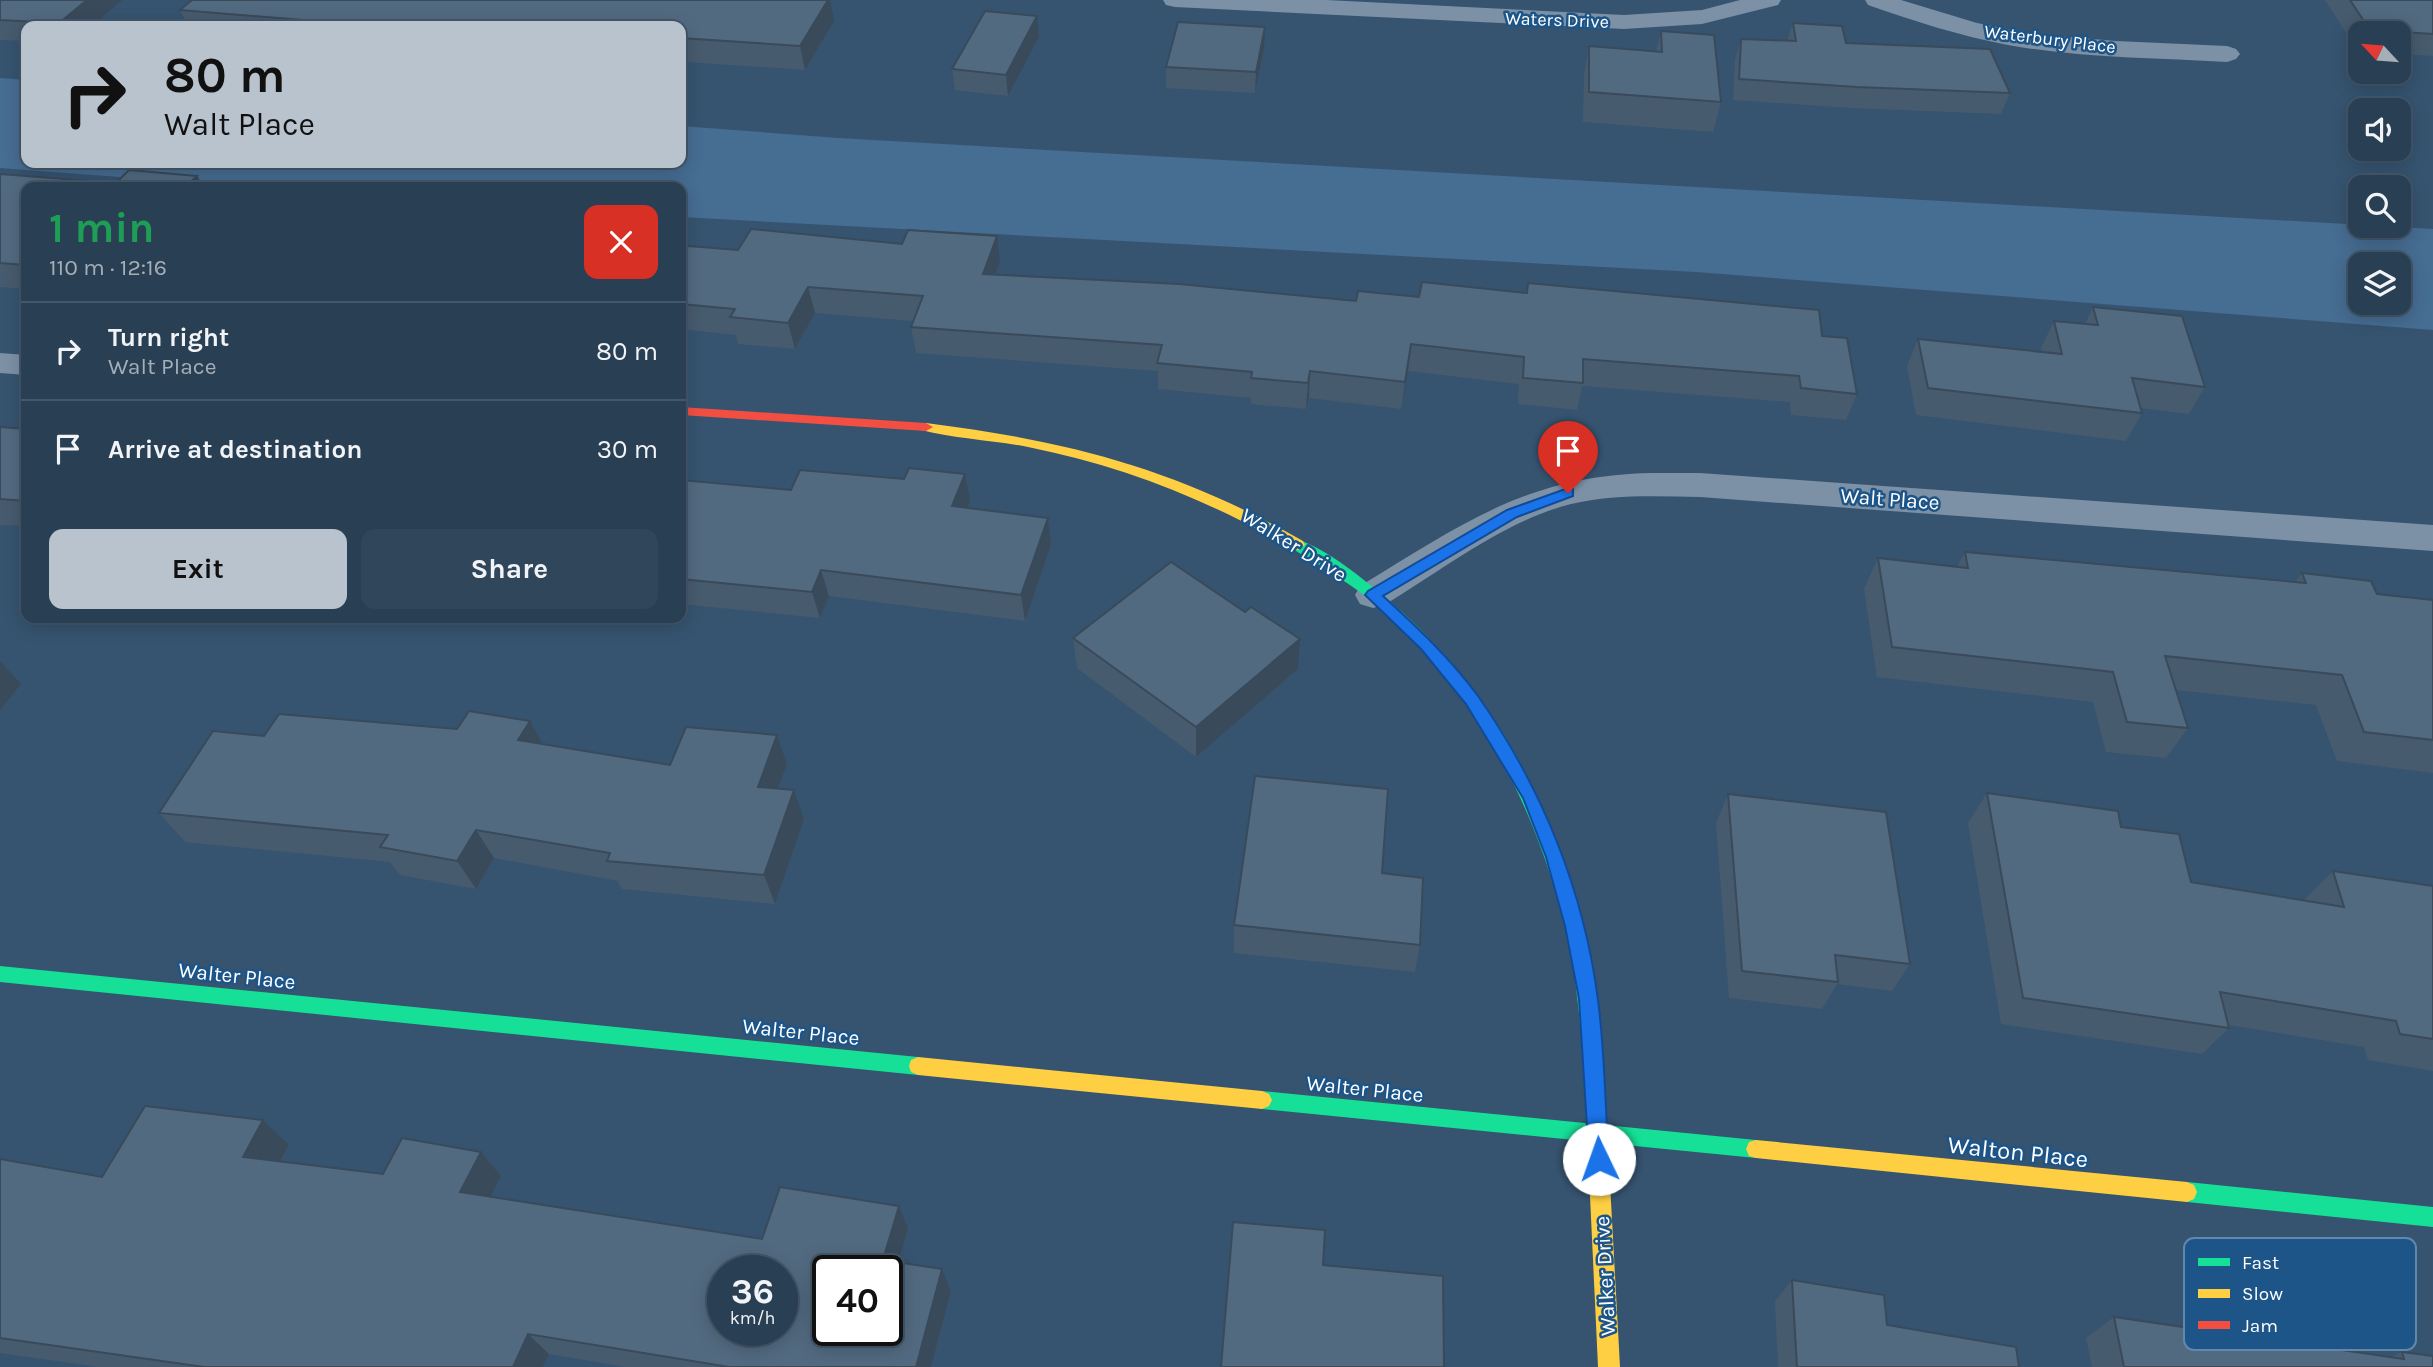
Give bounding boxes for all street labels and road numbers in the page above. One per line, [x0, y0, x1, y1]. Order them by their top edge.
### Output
street label: Waters Drive [1505, 7, 1609, 33]
street label: Waterbury Place [1983, 20, 2117, 58]
street label: Walt Place [1840, 484, 1940, 514]
street label: Walker Drive [1237, 503, 1351, 587]
street label: Walter Place [177, 958, 297, 994]
street label: Walter Place [741, 1014, 861, 1050]
street label: Walter Place [1305, 1071, 1425, 1107]
street label: Walton Place [1946, 1131, 2090, 1173]
street label: Walker Drive [1590, 1216, 1620, 1336]

